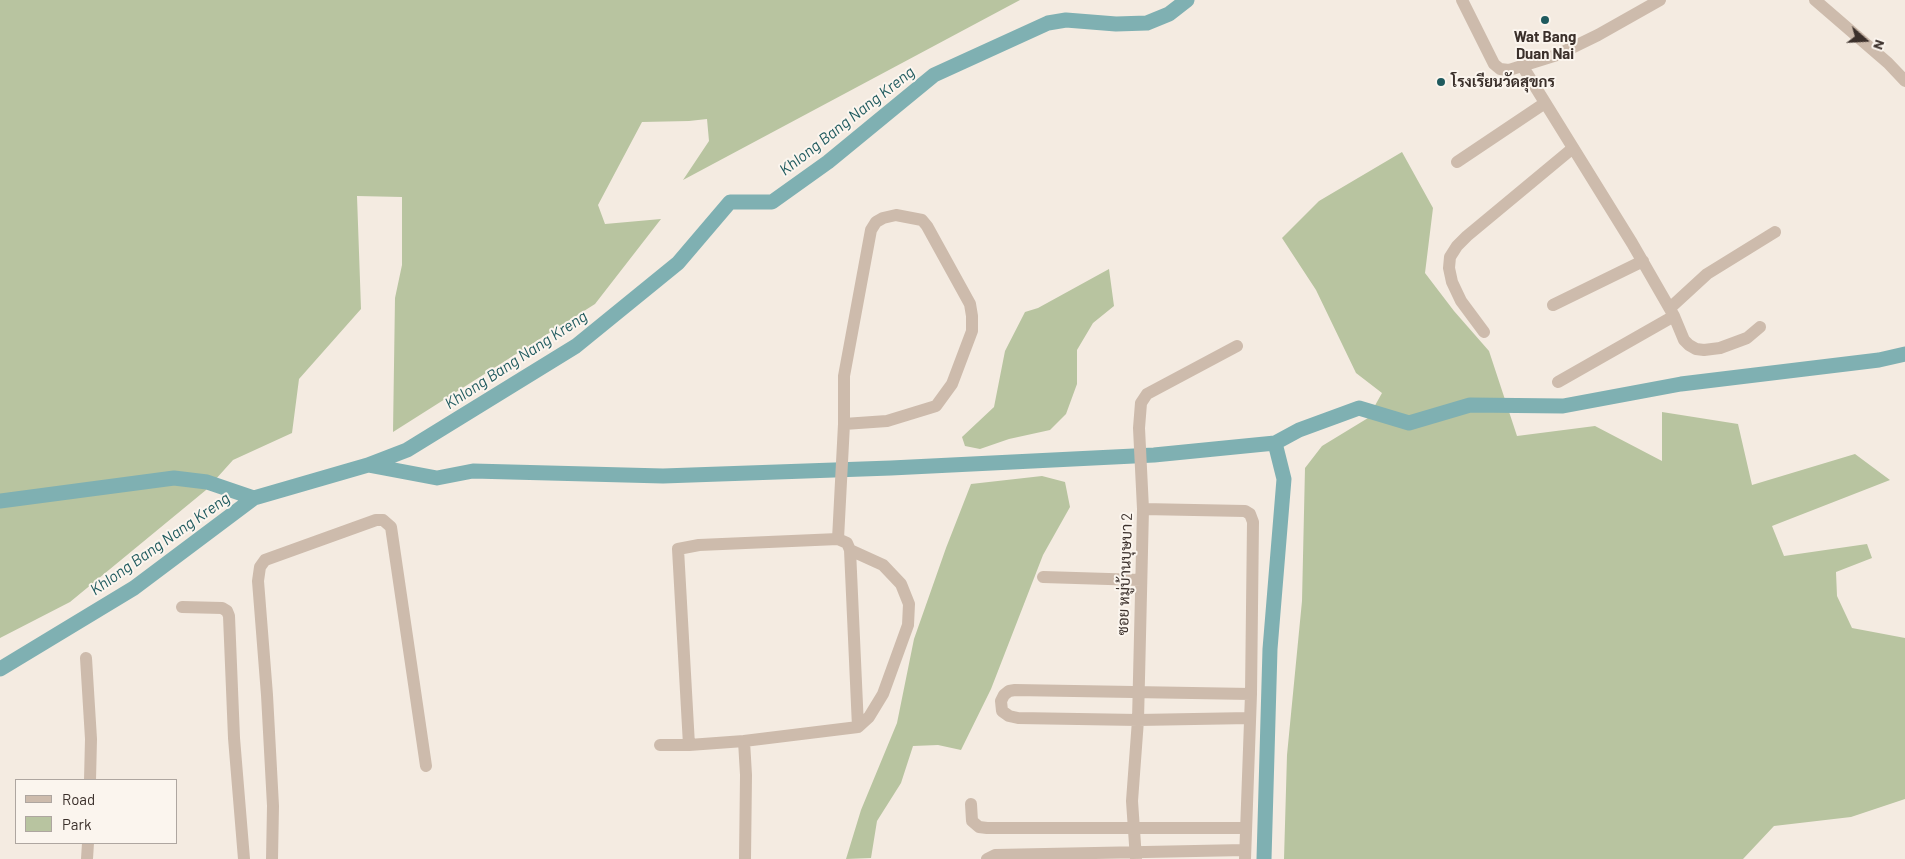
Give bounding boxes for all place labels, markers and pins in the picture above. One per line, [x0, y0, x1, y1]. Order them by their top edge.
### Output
marker: Wat Bang Duan Nai [1539, 14, 1551, 26]
place label: Wat Bang Duan Nai [1514, 28, 1576, 63]
place label: โรงเรียนวัดสุขกร [1451, 73, 1555, 91]
marker: โรงเรียนวัดสุขกร [1435, 76, 1447, 88]

